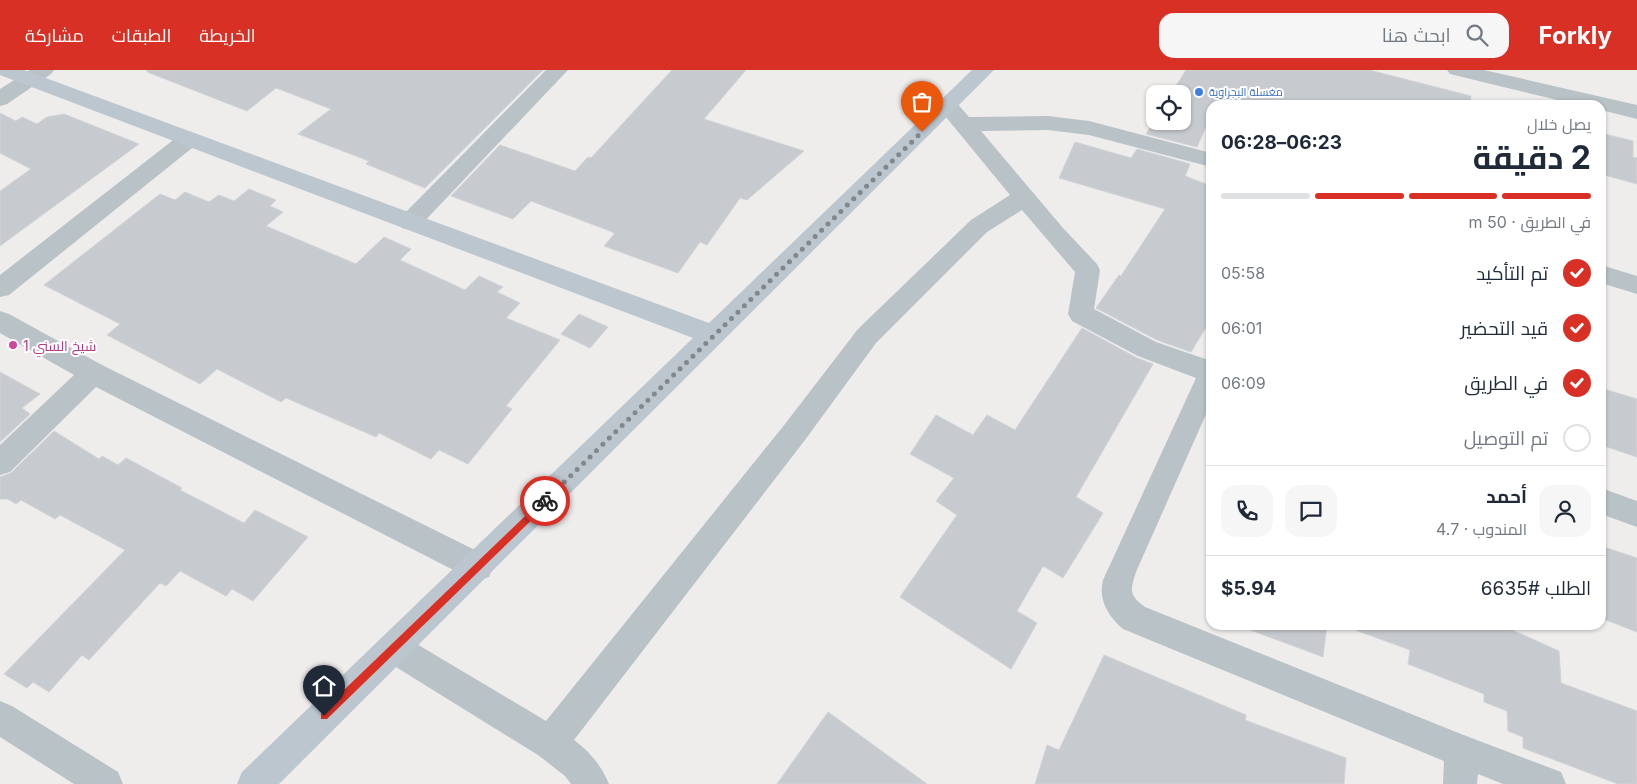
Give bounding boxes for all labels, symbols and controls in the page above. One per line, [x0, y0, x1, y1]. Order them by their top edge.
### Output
search box [1159, 13, 1509, 58]
icon: search [1463, 21, 1491, 49]
text: Forkly [1539, 21, 1612, 50]
text: ابحث هنا [1382, 24, 1451, 47]
text: مشاركة [25, 25, 84, 46]
text: الطبقات [112, 25, 171, 46]
text: الخريطة [199, 25, 256, 46]
pin [901, 81, 943, 132]
map controls [1146, 85, 1191, 130]
button: locate [1146, 85, 1191, 130]
place label: مغسلة البجراوية [1209, 85, 1283, 99]
marker: مغسلة البجراوية [1193, 86, 1205, 98]
icon: bag [908, 88, 936, 116]
text: يصل خلال [1527, 114, 1591, 134]
text: 06:23–06:28 [1221, 131, 1342, 154]
text: 2 دقيقة [1473, 138, 1591, 177]
text: في الطريق · 50 m [1469, 212, 1591, 232]
icon: check [1563, 259, 1591, 287]
text: تم التأكيد [1476, 262, 1548, 285]
text: 05:58 [1221, 263, 1265, 283]
icon: check [1563, 314, 1591, 342]
text: قيد التحضير [1461, 317, 1548, 340]
text: 06:01 [1221, 318, 1262, 338]
place label: شيخ السني 1 [23, 337, 96, 358]
marker: شيخ السني 1 [7, 339, 19, 351]
icon: check [1563, 369, 1591, 397]
text: في الطريق [1464, 372, 1548, 395]
text: 06:09 [1221, 373, 1266, 393]
text: تم التوصيل [1464, 427, 1548, 450]
courier [520, 476, 570, 526]
button: phone [1221, 485, 1273, 537]
button: chat [1285, 485, 1337, 537]
text: أحمد [1486, 485, 1527, 508]
button: person [1539, 485, 1591, 537]
icon: bike [531, 487, 559, 515]
text: المندوب · 4.7 [1436, 519, 1527, 539]
text: $5.94 [1221, 577, 1276, 600]
text: الطلب #6635 [1481, 577, 1591, 600]
pin [303, 665, 345, 716]
icon: home [310, 672, 338, 700]

